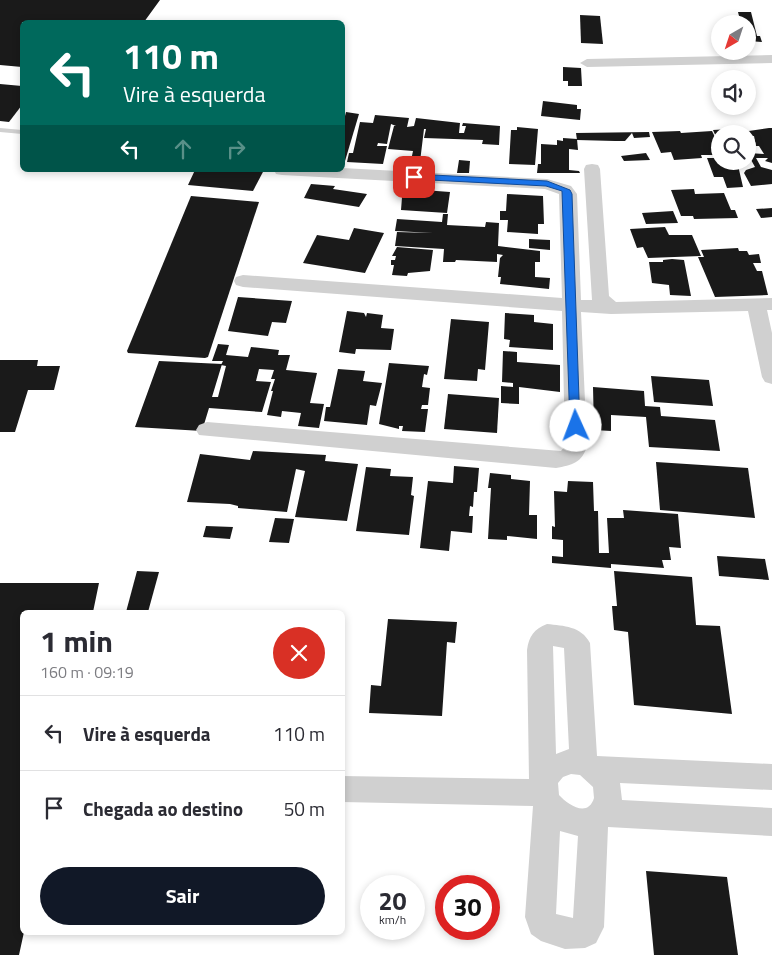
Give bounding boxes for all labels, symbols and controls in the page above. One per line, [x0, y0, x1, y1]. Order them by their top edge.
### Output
north arrow [711, 15, 756, 60]
map controls [711, 15, 756, 170]
text: 110 m [123, 29, 219, 83]
icon: left [40, 40, 105, 105]
button: sound [711, 70, 756, 115]
text: Vire à esquerda [123, 77, 266, 111]
button: search [711, 125, 756, 170]
icon: left [116, 135, 144, 163]
icon: ahead [169, 135, 197, 163]
icon: right [222, 135, 250, 163]
pin [393, 156, 435, 198]
icon: arrive [400, 163, 428, 191]
position arrow [549, 399, 601, 451]
text: 1 min [40, 618, 113, 664]
button: close [273, 627, 325, 679]
text: 160 m · 09:19 [40, 660, 134, 684]
icon: left [40, 719, 68, 747]
text: Vire à esquerda [83, 719, 211, 748]
text: 110 m [273, 719, 325, 748]
icon: arrive [40, 794, 68, 822]
text: Chegada ao destino [83, 794, 243, 823]
text: 50 m [284, 794, 325, 823]
button: Sair [40, 867, 325, 925]
speed limit sign: 30 [435, 875, 500, 940]
text: 20 [378, 882, 407, 920]
text: km/h [379, 910, 406, 929]

